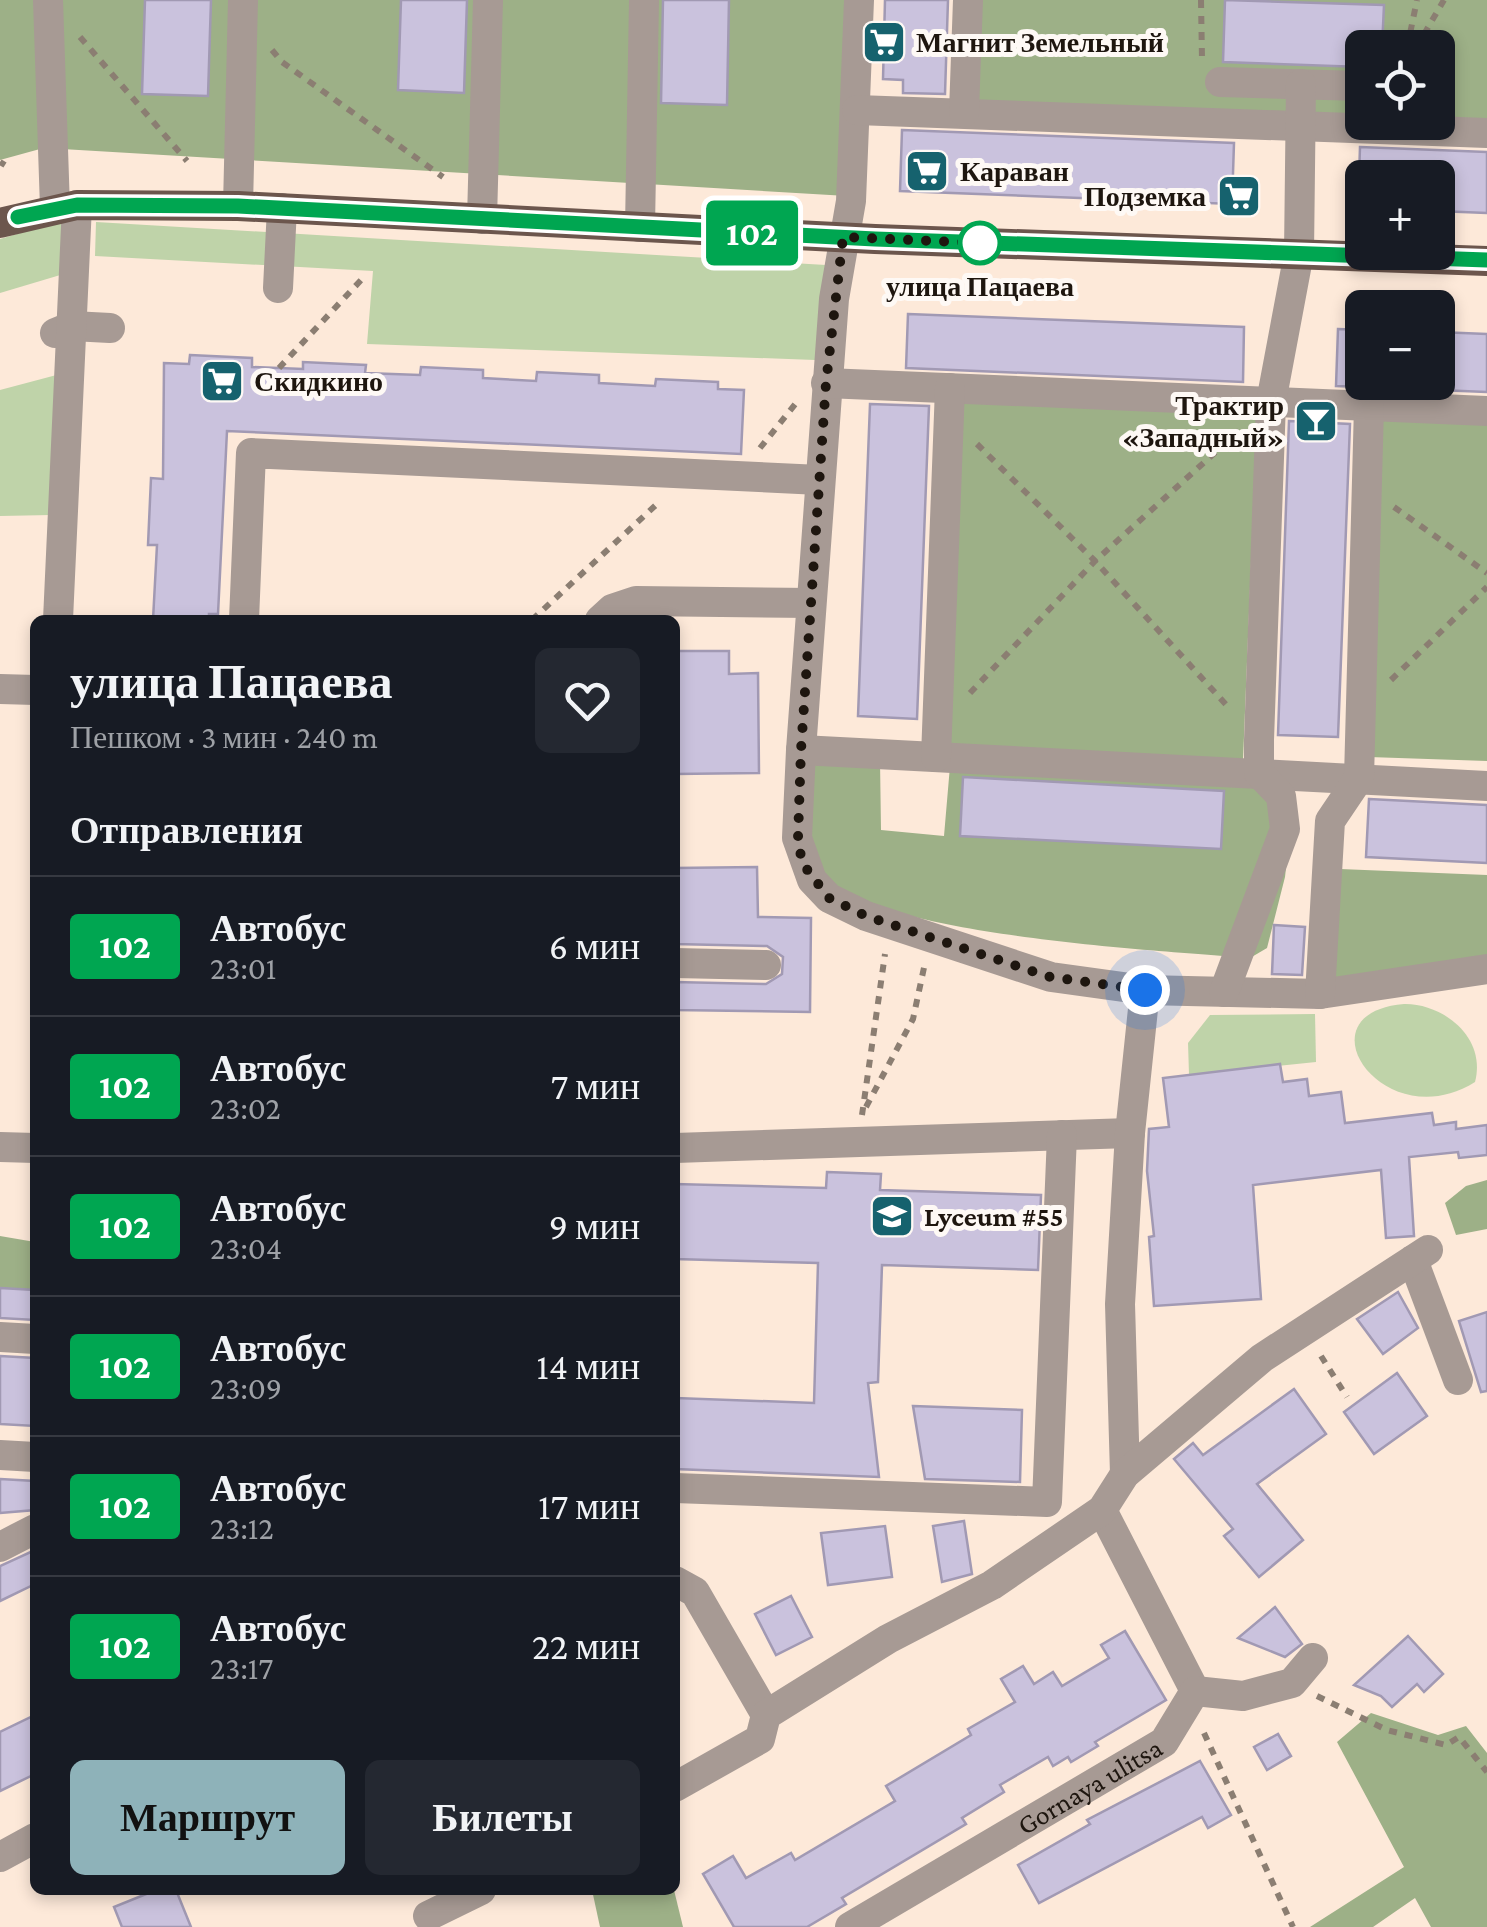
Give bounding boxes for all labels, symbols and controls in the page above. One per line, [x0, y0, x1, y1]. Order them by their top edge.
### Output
supermarket icon: Магнит Земельный [861, 19, 907, 65]
place label: Магнит Земельный [916, 27, 1164, 58]
map controls [1345, 30, 1455, 400]
button: locate [1345, 30, 1455, 140]
supermarket icon: Караван [904, 148, 950, 194]
place label: Караван [960, 156, 1069, 187]
button: + [1345, 160, 1455, 270]
supermarket icon: Подземка [1216, 173, 1262, 219]
place label: Подземка [1084, 181, 1206, 212]
line badge: 102 [694, 200, 810, 266]
text: 102 [726, 214, 778, 253]
marker: улица Пацаева [959, 222, 1001, 264]
place label: улица Пацаева [886, 271, 1074, 302]
button: − [1345, 290, 1455, 400]
supermarket icon: Скидкино [199, 358, 245, 404]
place label: Скидкино [254, 366, 383, 397]
place label: Трактир «Западный» [1122, 390, 1284, 453]
bar icon: Трактир «Западный» [1293, 398, 1339, 444]
button: heart [535, 648, 640, 753]
text: улица Пацаева [70, 655, 393, 708]
text: Пешком · 3 мин · 240 m [70, 719, 378, 755]
text: Отправления [70, 809, 303, 851]
text: Автобус [210, 907, 346, 949]
text: 6 мин [549, 925, 640, 967]
text: 102 [99, 927, 151, 966]
text: 23:01 [210, 950, 276, 986]
your location [1120, 965, 1170, 1015]
text: Автобус [210, 1047, 346, 1089]
text: 7 мин [551, 1065, 640, 1107]
text: 102 [99, 1067, 151, 1106]
text: 23:02 [210, 1090, 281, 1126]
text: Автобус [210, 1187, 346, 1229]
school or university icon: Lyceum #55 [869, 1193, 915, 1239]
place label: Lyceum #55 [924, 1201, 1063, 1232]
text: 9 мин [549, 1205, 640, 1247]
text: 102 [99, 1207, 151, 1246]
text: 23:04 [210, 1230, 282, 1266]
text: Автобус [210, 1327, 346, 1369]
text: 14 мин [536, 1345, 640, 1387]
text: 102 [99, 1347, 151, 1386]
text: 23:09 [210, 1370, 282, 1406]
text: Автобус [210, 1467, 346, 1509]
text: 17 мин [538, 1485, 640, 1527]
text: 102 [99, 1487, 151, 1526]
text: 23:12 [210, 1510, 274, 1546]
text: Автобус [210, 1607, 346, 1649]
text: 22 мин [532, 1625, 640, 1667]
text: 102 [99, 1627, 151, 1666]
text: 23:17 [210, 1650, 273, 1686]
street label: Gornaya ulitsa [1012, 1732, 1168, 1841]
button: Маршрут [70, 1760, 345, 1875]
button: Билеты [365, 1760, 640, 1875]

